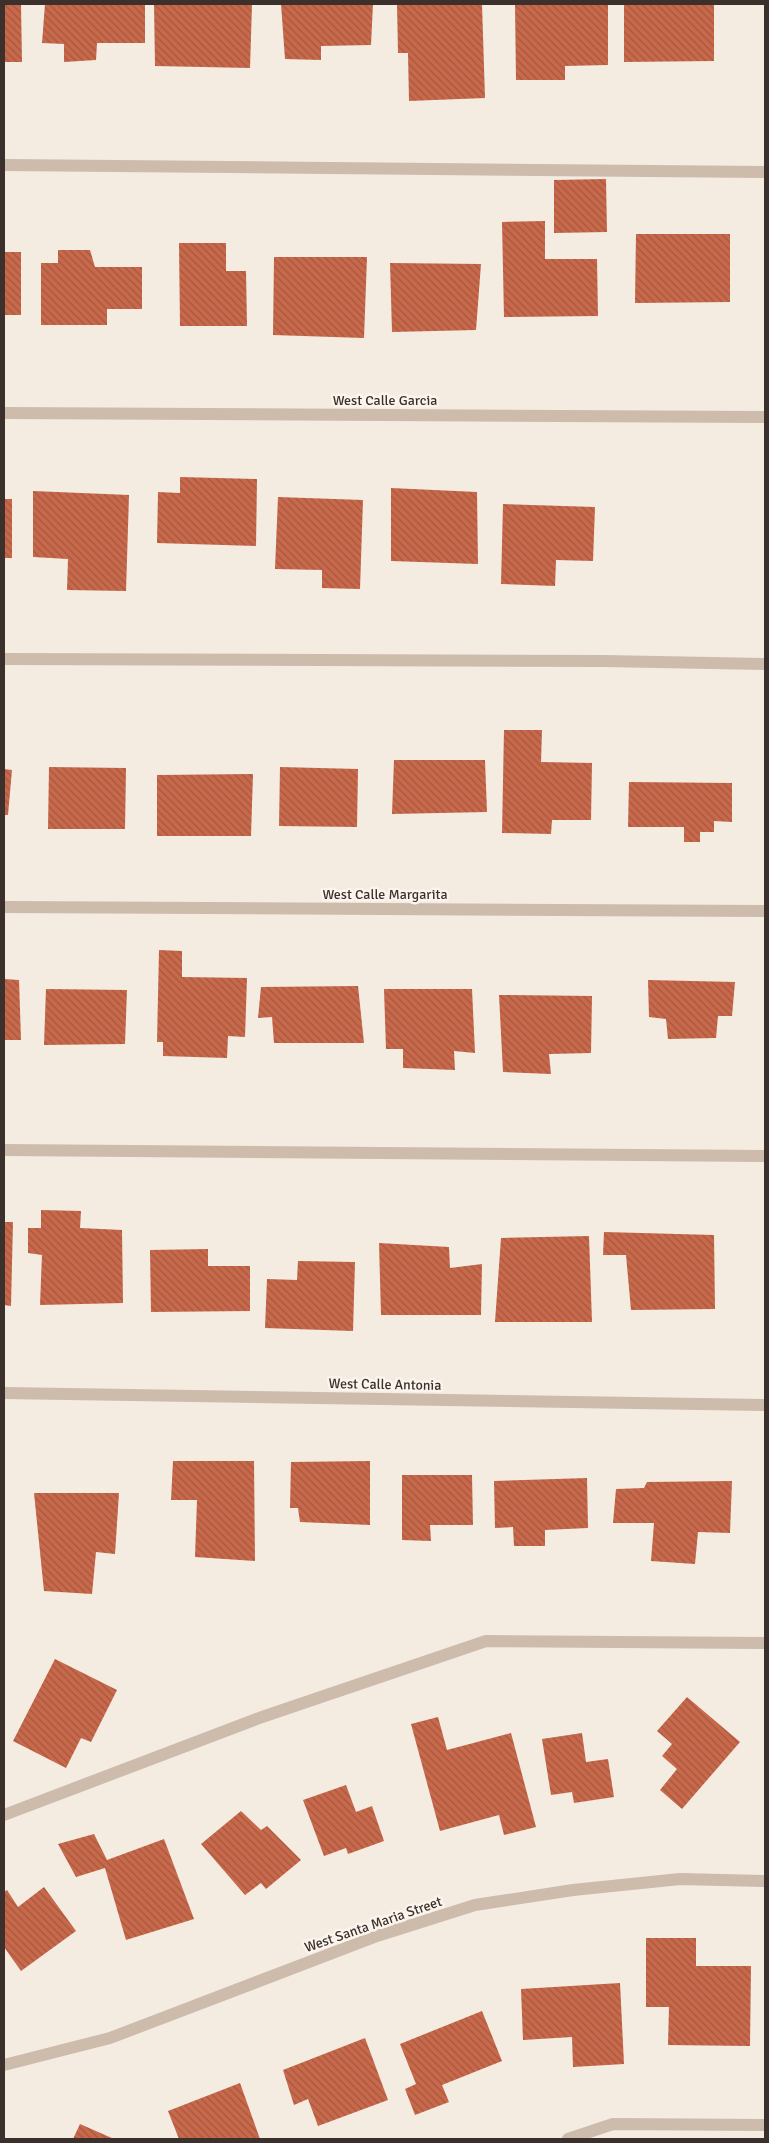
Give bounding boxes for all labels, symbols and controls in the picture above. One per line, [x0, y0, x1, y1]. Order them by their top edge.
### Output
street label: West Calle Garcia [333, 392, 437, 409]
street label: West Calle Margarita [323, 886, 447, 903]
street label: West Calle Antonia [328, 1375, 441, 1394]
street label: West Santa Maria Street [302, 1893, 444, 1956]

